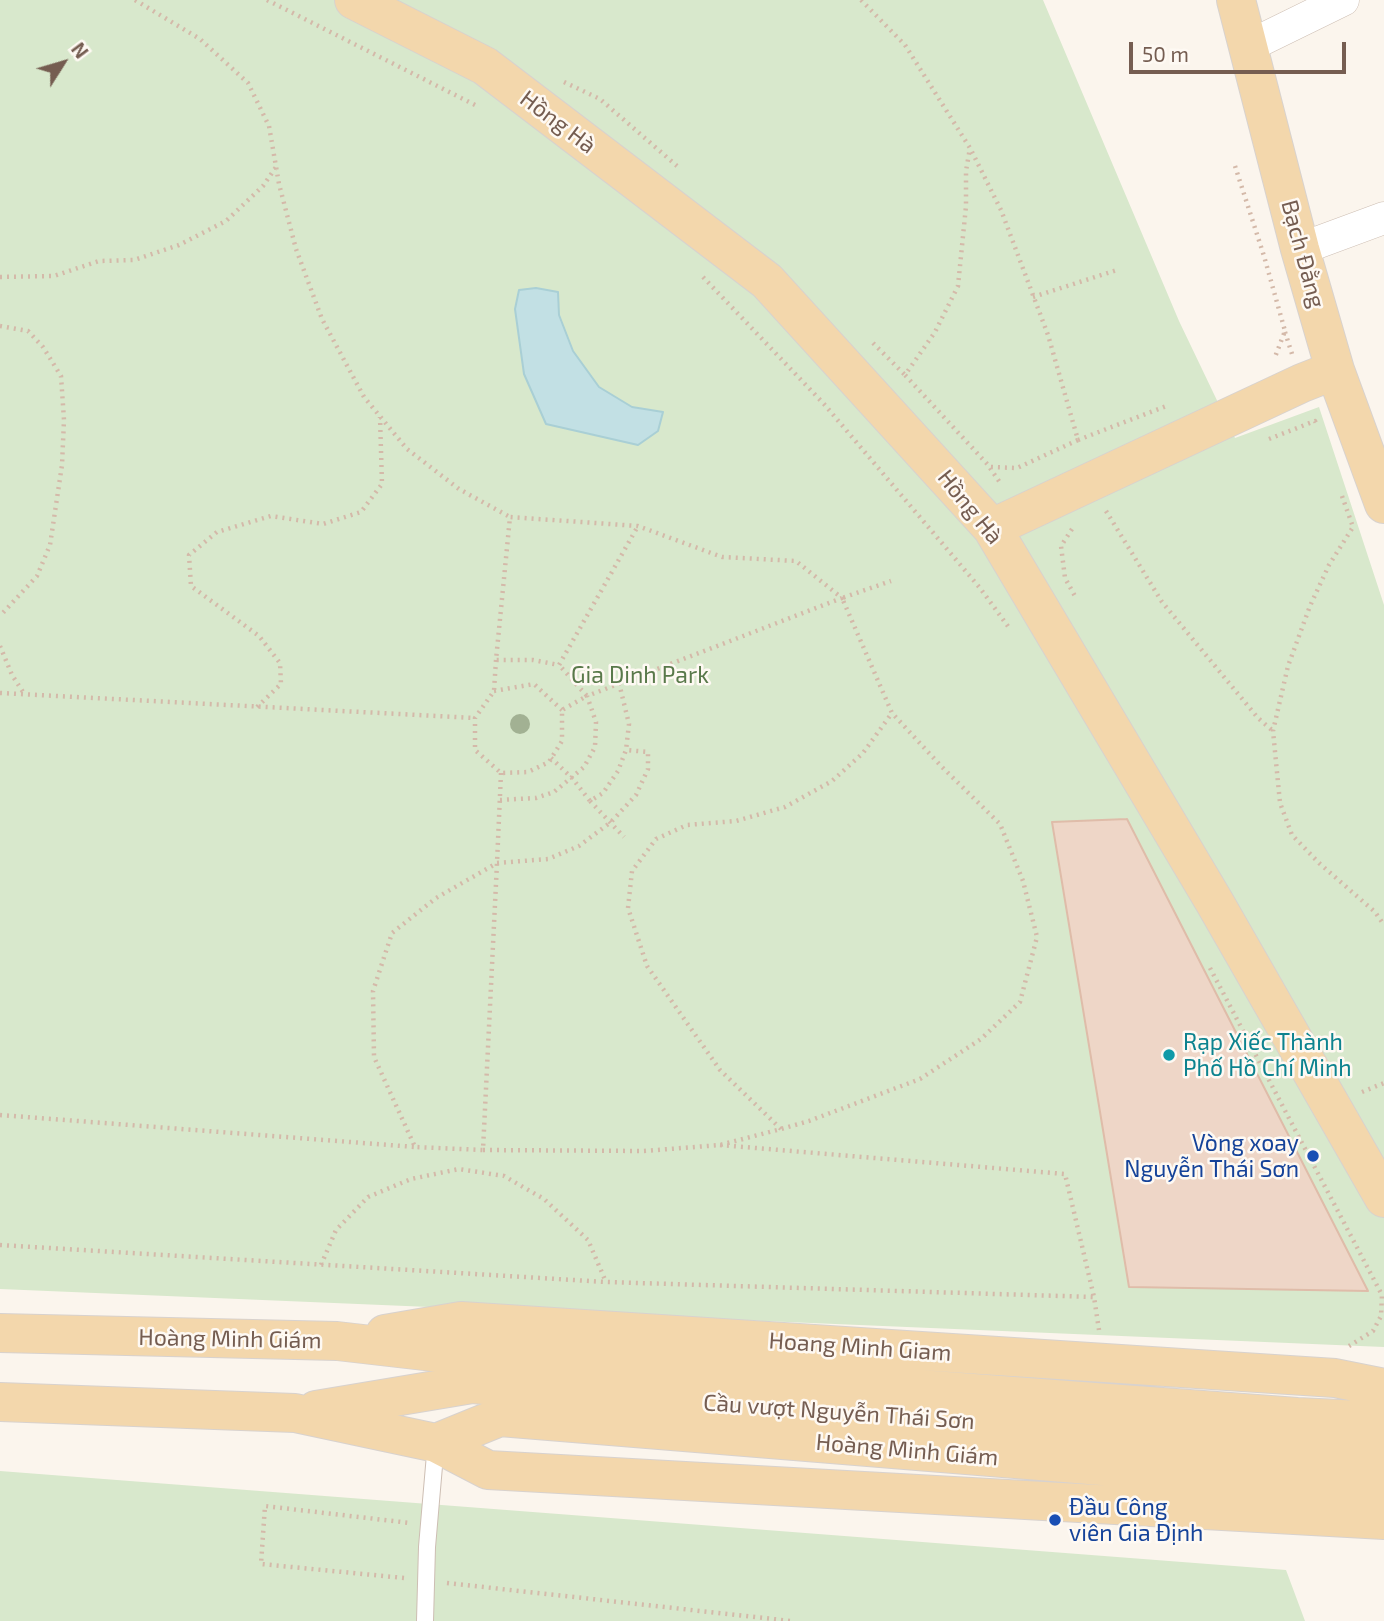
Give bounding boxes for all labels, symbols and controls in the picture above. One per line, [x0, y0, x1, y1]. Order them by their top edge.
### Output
north arrow [28, 28, 98, 98]
scale bar [1132, 28, 1349, 72]
text: N [67, 38, 93, 62]
text: 50 m [1142, 41, 1189, 66]
street label: Hồng Hà [515, 85, 601, 159]
street label: Bạch Đằng [1275, 197, 1331, 311]
street label: Hồng Hà [932, 464, 1008, 550]
park label: Gia Dinh Park [571, 661, 709, 689]
place label: Rạp Xiếc Thành Phố Hồ Chí Minh [1183, 1028, 1352, 1082]
marker: Rạp Xiếc Thành Phố Hồ Chí Minh [1161, 1047, 1177, 1063]
place label: Vòng xoay Nguyễn Thái Sơn [1124, 1129, 1299, 1183]
marker: Vòng xoay Nguyễn Thái Sơn [1305, 1148, 1321, 1164]
street label: Hoàng Minh Giám [138, 1324, 322, 1354]
street label: Hoang Minh Giam [768, 1327, 952, 1367]
street label: Cầu vượt Nguyễn Thái Sơn [702, 1389, 976, 1435]
street label: Hoàng Minh Giám [815, 1428, 999, 1472]
place label: Đầu Công viên Gia Định [1069, 1493, 1203, 1547]
marker: Đầu Công viên Gia Định [1047, 1512, 1063, 1528]

